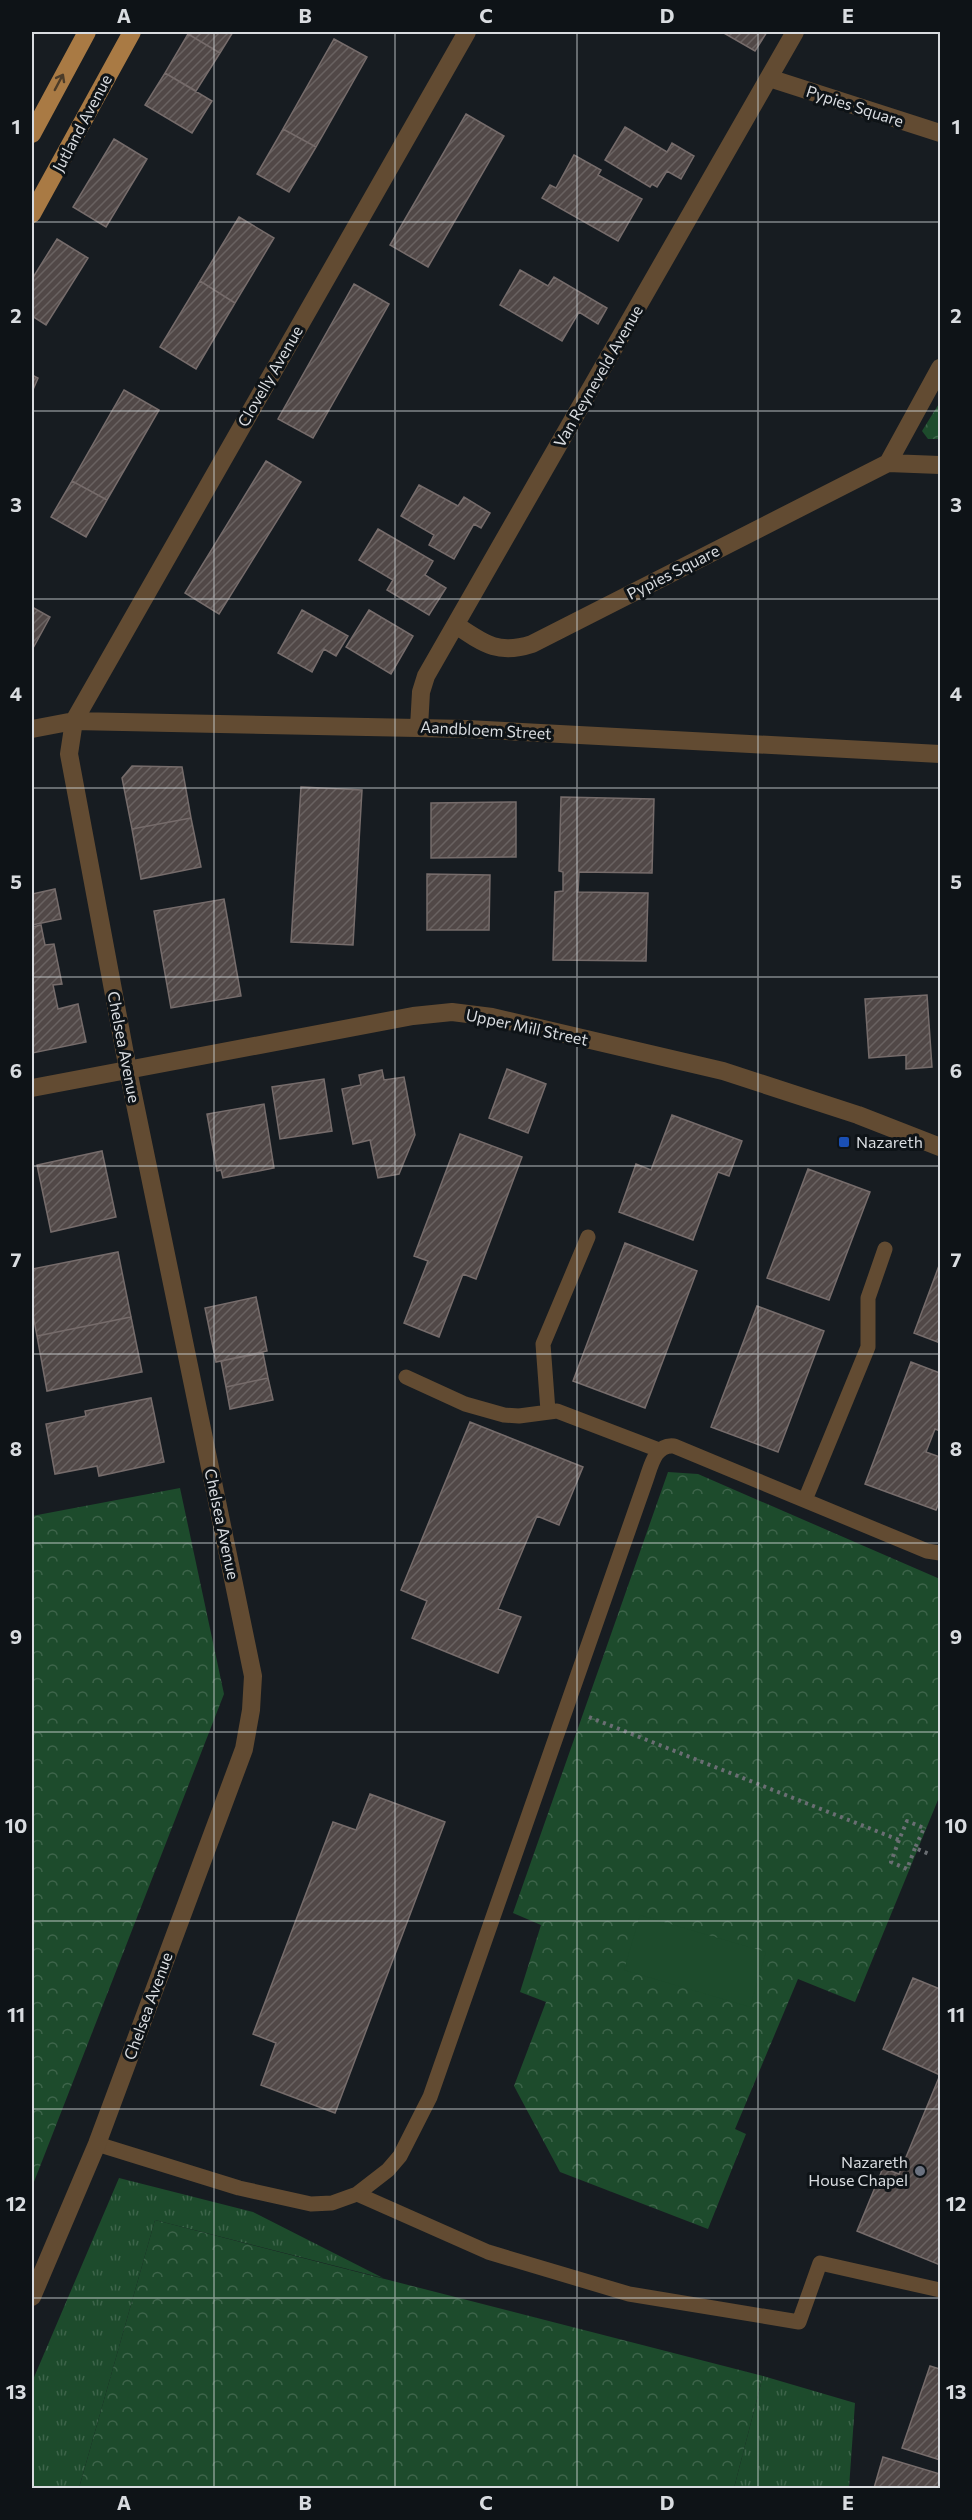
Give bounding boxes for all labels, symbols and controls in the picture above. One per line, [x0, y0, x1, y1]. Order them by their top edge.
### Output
text: A [117, 3, 131, 27]
text: B [298, 3, 312, 27]
text: C [479, 3, 493, 27]
text: D [660, 3, 674, 27]
text: E [842, 3, 854, 27]
street label: Jutland Avenue [48, 71, 115, 175]
one-way arrow [54, 74, 65, 92]
street label: Pypies Square [804, 81, 906, 130]
text: 1 [11, 114, 21, 138]
text: 1 [951, 114, 961, 138]
street label: Van Reyneveld Avenue [549, 301, 646, 450]
text: 2 [10, 303, 22, 327]
text: 2 [950, 303, 962, 327]
street label: Clovelly Avenue [233, 322, 306, 430]
text: 3 [10, 492, 22, 516]
text: 3 [950, 492, 962, 516]
street label: Pypies Square [623, 540, 722, 603]
text: 4 [10, 681, 22, 705]
text: 4 [950, 681, 962, 705]
street label: Aandbloem Street [420, 717, 553, 742]
text: 5 [10, 869, 22, 893]
text: 5 [950, 869, 962, 893]
street label: Chelsea Avenue [104, 990, 145, 1104]
street label: Upper Mill Street [464, 1004, 590, 1049]
text: 6 [10, 1058, 22, 1082]
text: 6 [950, 1058, 962, 1082]
place label: Nazareth [856, 1132, 923, 1151]
marker: Nazareth [837, 1135, 851, 1149]
text: 7 [11, 1247, 22, 1271]
text: 7 [951, 1247, 962, 1271]
text: 8 [10, 1436, 22, 1460]
text: 8 [950, 1436, 962, 1460]
street label: Chelsea Avenue [201, 1467, 244, 1581]
text: 9 [10, 1624, 22, 1648]
text: 9 [950, 1624, 962, 1648]
text: 10 [5, 1813, 27, 1837]
text: 10 [945, 1813, 967, 1837]
street label: Chelsea Avenue [119, 1949, 176, 2062]
text: 11 [7, 2002, 25, 2026]
text: 11 [947, 2002, 965, 2026]
place label: Nazareth House Chapel [808, 2152, 908, 2189]
marker: Nazareth House Chapel [913, 2164, 927, 2178]
text: 12 [6, 2191, 26, 2215]
text: 12 [946, 2191, 966, 2215]
text: 13 [6, 2379, 26, 2403]
text: 13 [946, 2379, 966, 2403]
text: A [117, 2490, 131, 2514]
text: B [298, 2490, 312, 2514]
text: C [479, 2490, 493, 2514]
text: D [660, 2490, 674, 2514]
text: E [842, 2490, 854, 2514]

